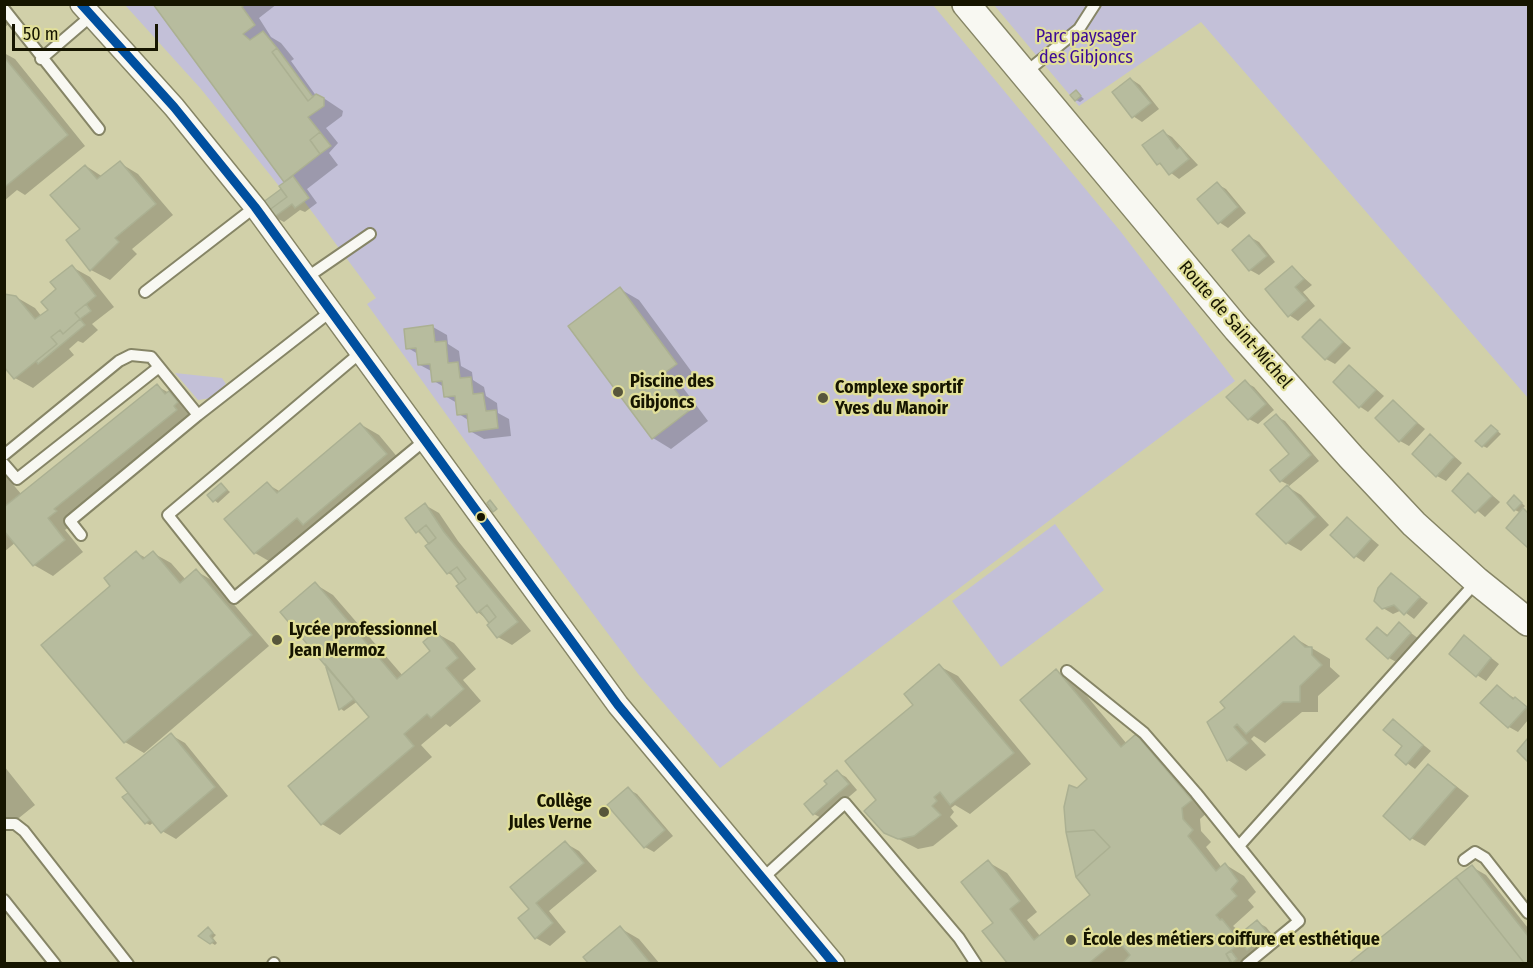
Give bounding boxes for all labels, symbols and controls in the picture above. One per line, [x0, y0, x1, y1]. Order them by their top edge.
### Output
scale bar [15, 12, 160, 50]
text: 50 m [23, 23, 59, 45]
park label: Parc paysager des Gibjoncs [1036, 26, 1136, 68]
street label: Route de Saint-Michel [1174, 257, 1296, 393]
place label: Piscine des Gibjoncs [630, 371, 714, 413]
place label: Complexe sportif Yves du Manoir [835, 377, 963, 420]
marker: Piscine des Gibjoncs [611, 385, 625, 399]
marker: Complexe sportif Yves du Manoir [816, 391, 830, 405]
unlabelled marker [475, 511, 487, 523]
place label: Lycée professionnel Jean Mermoz [289, 619, 437, 662]
marker: Lycée professionnel Jean Mermoz [270, 633, 284, 647]
place label: Collège Jules Verne [509, 791, 592, 834]
marker: Collège Jules Verne [597, 805, 611, 819]
place label: École des métiers coiffure et esthétique [1083, 929, 1380, 951]
marker: École des métiers coiffure et esthétique [1064, 933, 1078, 947]

